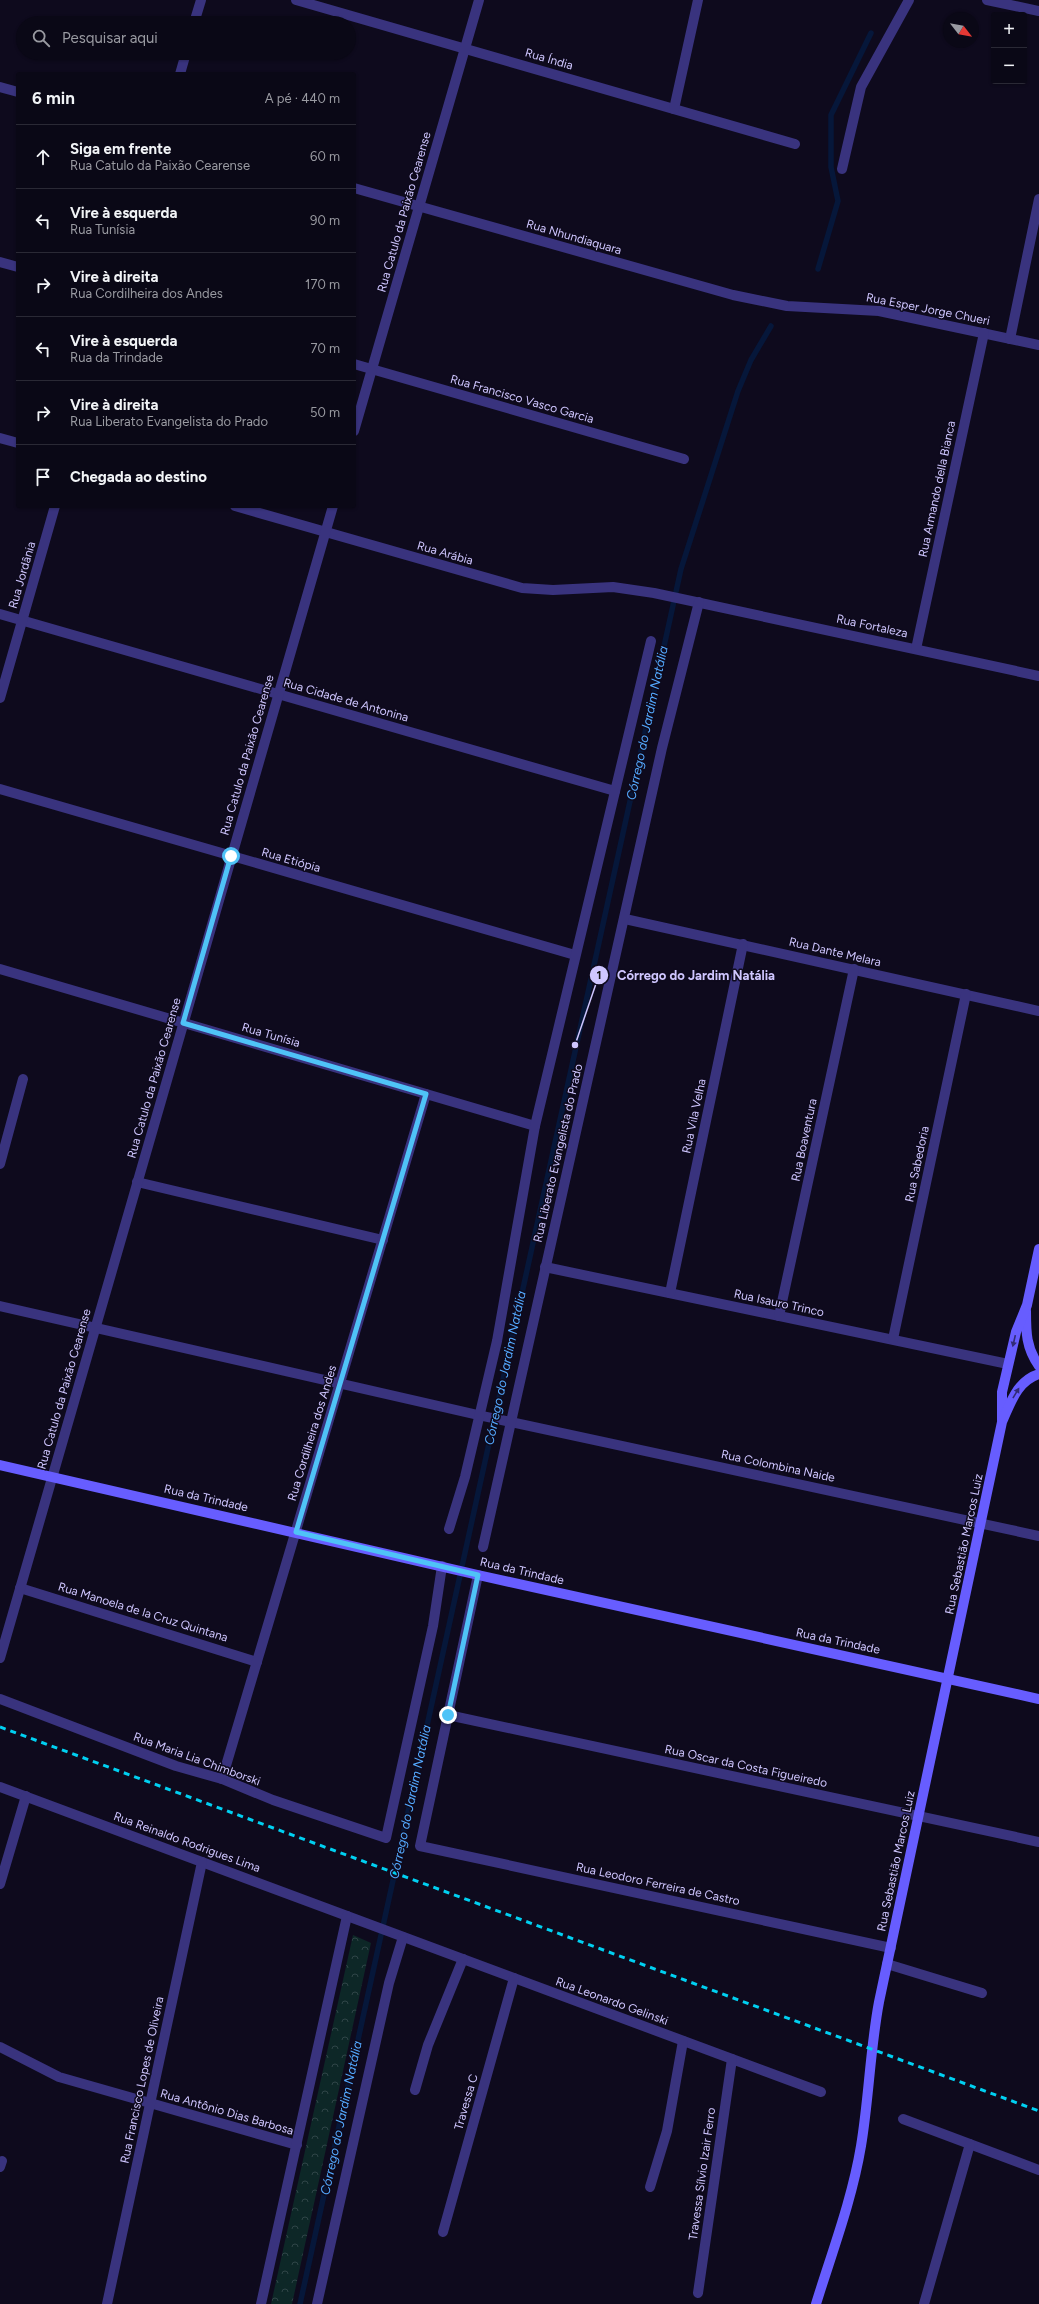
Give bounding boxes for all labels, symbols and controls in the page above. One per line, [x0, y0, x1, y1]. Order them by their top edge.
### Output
north arrow [943, 12, 979, 48]
map controls [991, 12, 1027, 84]
button: + [991, 12, 1027, 48]
search box [16, 16, 356, 60]
icon: search [30, 27, 52, 49]
text: Pesquisar aqui [62, 29, 158, 47]
street label: Rua Índia [523, 45, 575, 73]
button: − [991, 48, 1027, 84]
text: 6 min [32, 88, 75, 108]
text: A pé · 440 m [265, 91, 340, 106]
street label: Rua Catulo da Paixão Cearense [374, 130, 434, 294]
text: Siga em frente [70, 140, 171, 158]
icon: ahead [32, 146, 54, 168]
text: 60 m [310, 149, 340, 164]
text: Rua Catulo da Paixão Cearense [70, 158, 250, 173]
text: Vire à esquerda [70, 204, 177, 222]
icon: left [32, 210, 54, 232]
text: 90 m [310, 213, 340, 228]
street label: Rua Nhundiaquara [525, 217, 623, 257]
text: Rua Tunísia [70, 222, 135, 237]
text: Vire à direita [70, 268, 159, 286]
icon: right [32, 274, 54, 296]
text: 170 m [305, 277, 340, 292]
text: Rua Cordilheira dos Andes [70, 286, 223, 301]
street label: Rua Esper Jorge Chueri [865, 290, 991, 328]
text: Vire à esquerda [70, 332, 177, 350]
icon: left [32, 338, 54, 360]
text: 70 m [310, 341, 340, 356]
text: Rua da Trindade [70, 350, 163, 365]
street label: Rua Francisco Vasco Garcia [449, 372, 595, 426]
text: Vire à direita [70, 396, 159, 414]
icon: right [32, 402, 54, 424]
text: 50 m [310, 405, 340, 420]
text: Rua Liberato Evangelista do Prado [70, 414, 268, 429]
street label: Rua Armando della Bianca [916, 420, 958, 558]
icon: arrive [32, 466, 54, 488]
text: Chegada ao destino [70, 468, 207, 486]
street label: Rua Arábia [415, 538, 475, 568]
street label: Rua Jordânia [6, 540, 38, 610]
street label: Rua Fortaleza [835, 612, 909, 640]
water label: Córrego do Jardim Natália [623, 644, 671, 801]
street label: Rua Catulo da Paixão Cearense [217, 673, 277, 837]
street label: Rua Cidade de Antonina [282, 675, 410, 725]
street label: Rua Etiópia [260, 845, 322, 875]
route start [222, 847, 240, 865]
street label: Rua Dante Melara [788, 935, 882, 969]
callout: Córrego do Jardim Natália [589, 962, 783, 987]
text: 1 [596, 968, 602, 982]
text: Córrego do Jardim Natália [617, 968, 775, 983]
street label: Rua Catulo da Paixão Cearense [124, 996, 184, 1160]
street label: Rua Tunísia [240, 1020, 302, 1050]
street label: Rua Liberato Evangelista do Prado [531, 1062, 585, 1244]
street label: Rua Vila Velha [679, 1077, 709, 1155]
street label: Rua Boaventura [788, 1097, 820, 1183]
street label: Rua Sabedoria [902, 1125, 932, 1203]
street label: Rua Isauro Trinco [733, 1287, 825, 1319]
water label: Córrego do Jardim Natália [481, 1289, 529, 1446]
street label: Rua Catulo da Paixão Cearense [34, 1307, 94, 1471]
one-way arrow [1010, 1335, 1016, 1348]
street label: Rua Cordilheira dos Andes [285, 1363, 339, 1503]
one-way arrow [1012, 1387, 1019, 1399]
street label: Rua Colombina Naide [720, 1447, 837, 1485]
street label: Rua Sebastião Marcos Luiz [942, 1472, 986, 1616]
street label: Rua da Trindade [163, 1482, 250, 1515]
street label: Rua da Trindade [479, 1555, 566, 1588]
street label: Rua Manoela de la Cruz Quintana [56, 1579, 230, 1645]
street label: Rua da Trindade [795, 1625, 882, 1657]
route end [439, 1706, 457, 1724]
water label: Córrego do Jardim Natália [386, 1723, 434, 1880]
street label: Rua Maria Lia Chimborski [132, 1729, 262, 1789]
street label: Rua Oscar da Costa Figueiredo [663, 1742, 829, 1790]
street label: Rua Sebastião Marcos Luiz [874, 1789, 918, 1933]
street label: Rua Reinaldo Rodrigues Lima [112, 1809, 262, 1875]
street label: Rua Leodoro Ferreira de Castro [575, 1860, 741, 1908]
street label: Rua Leonardo Gelinski [554, 1974, 670, 2028]
street label: Rua Francisco Lopes de Oliveira [117, 1995, 167, 2165]
water label: Córrego do Jardim Natália [317, 2039, 365, 2196]
street label: Travessa C [451, 2072, 481, 2132]
street label: Rua Antônio Dias Barbosa [159, 2086, 295, 2138]
street label: Travessa Sílvio Izair Ferro [686, 2107, 718, 2241]

